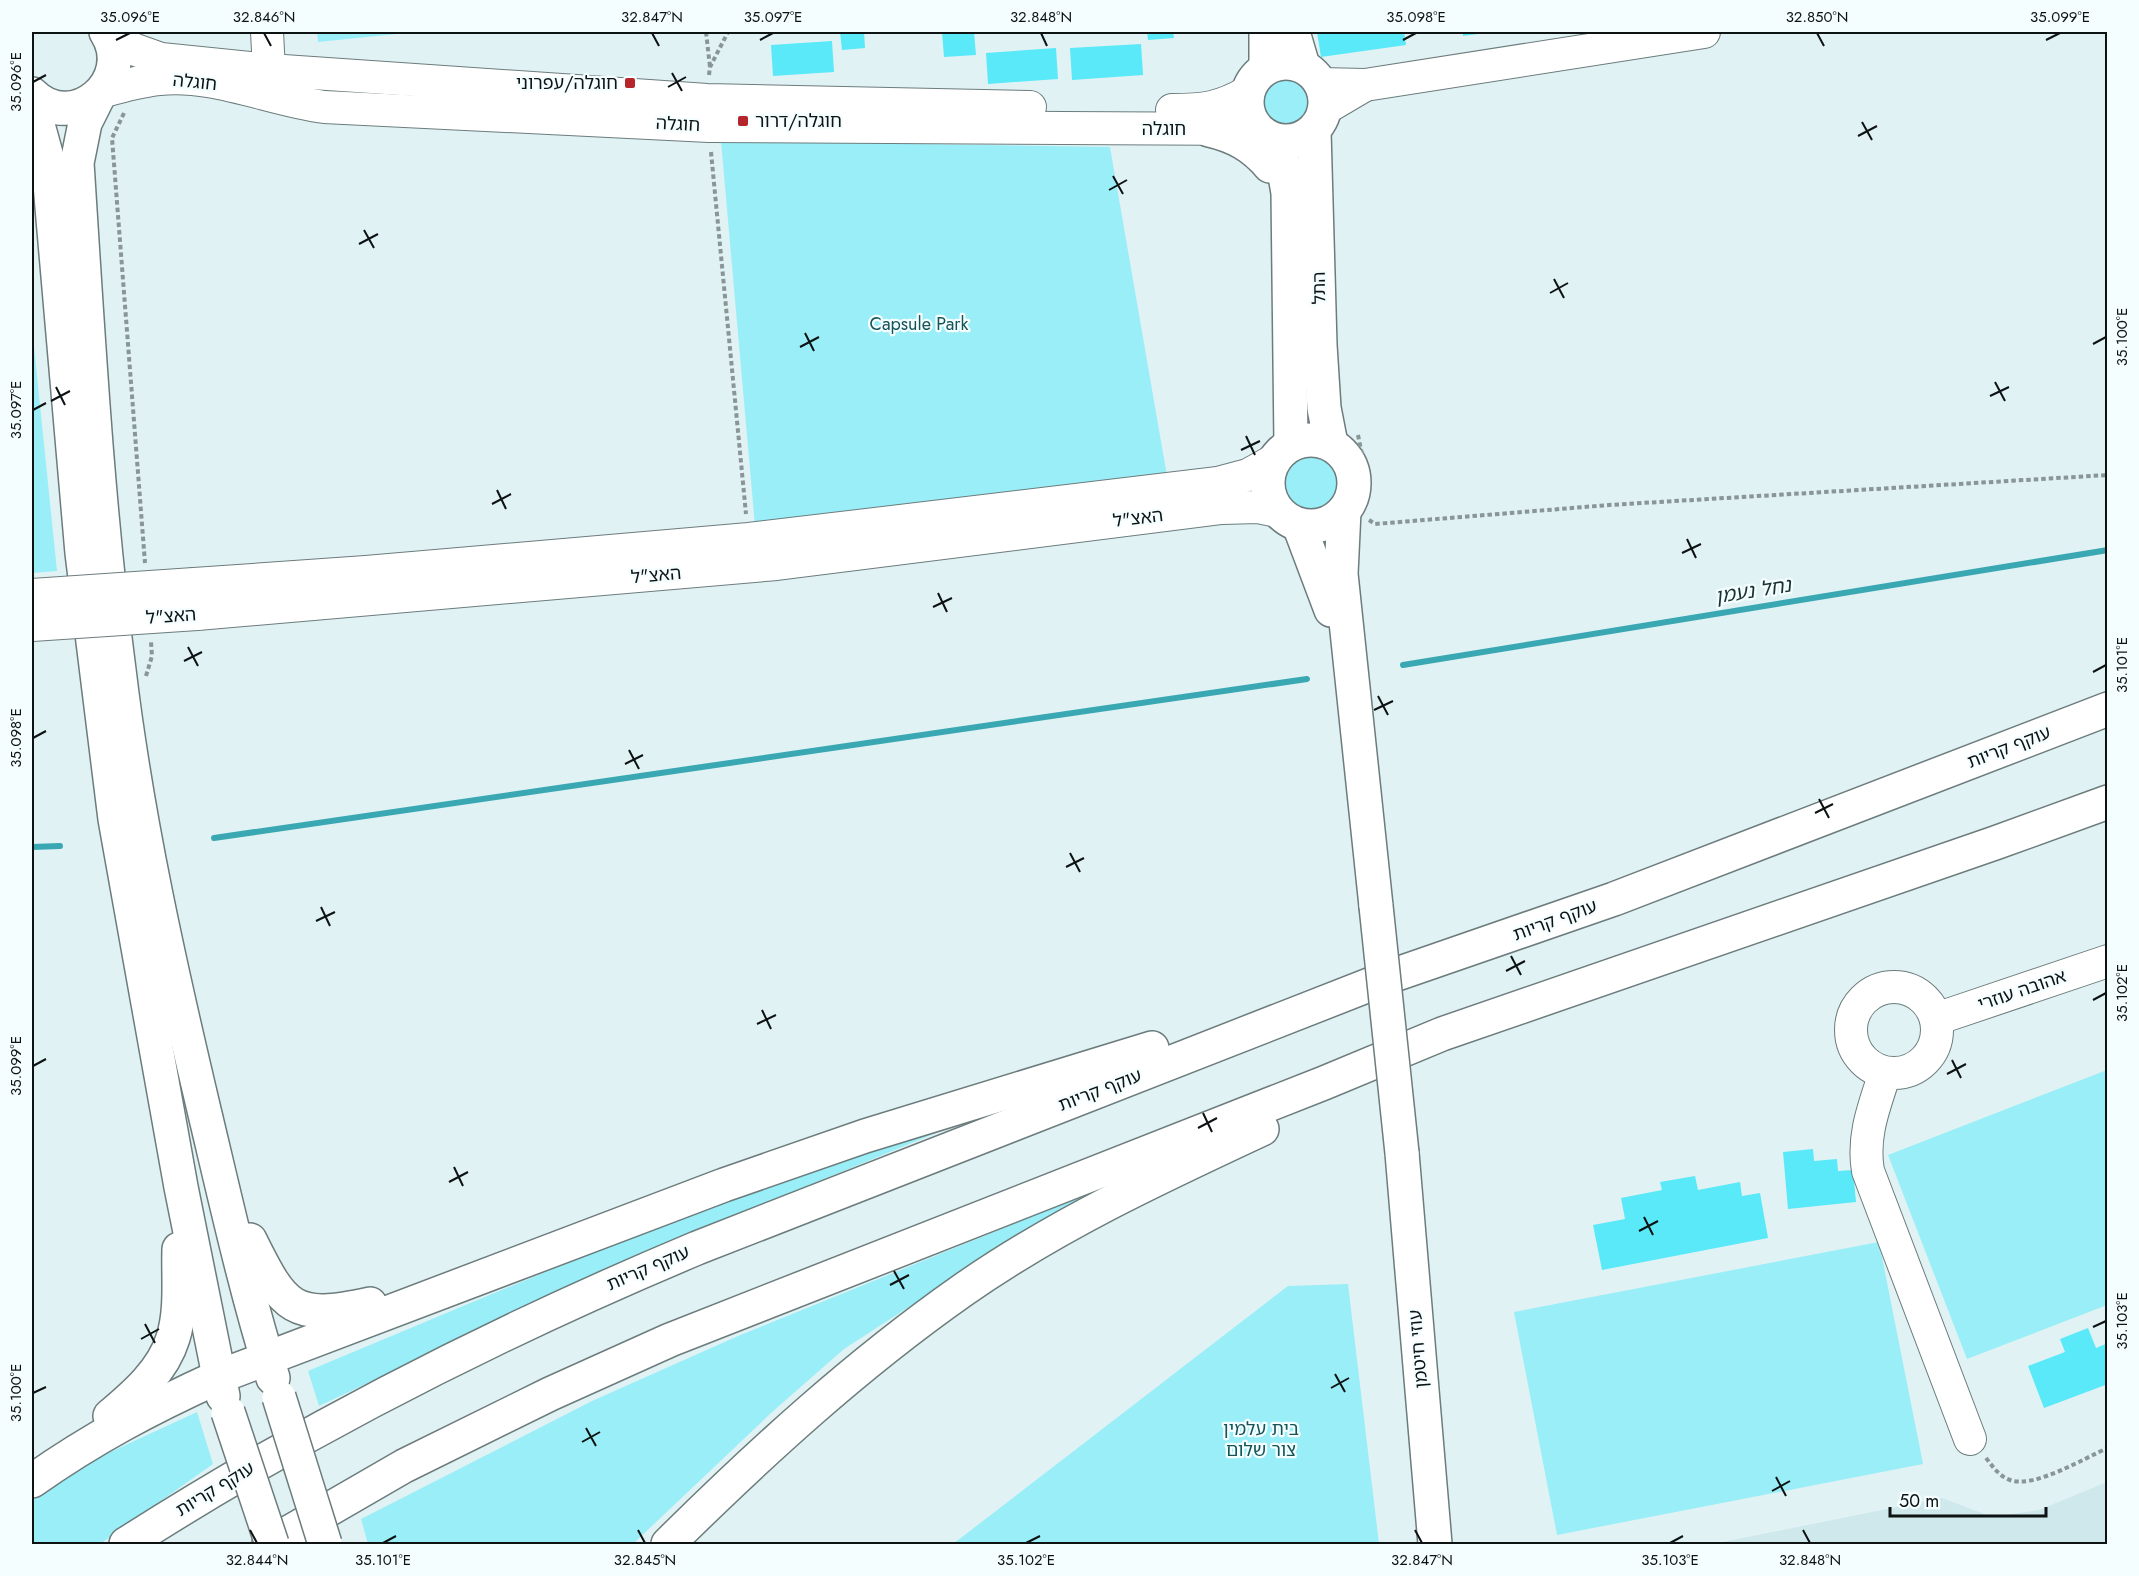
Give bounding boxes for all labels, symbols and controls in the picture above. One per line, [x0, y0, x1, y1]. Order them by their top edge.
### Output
text: 35.096°E [100, 6, 160, 28]
text: 32.846°N [233, 6, 295, 28]
text: 32.847°N [621, 6, 683, 28]
text: 35.097°E [744, 6, 802, 28]
text: 32.848°N [1010, 6, 1072, 28]
text: 35.098°E [1386, 6, 1446, 28]
text: 32.850°N [1786, 6, 1848, 28]
text: 35.099°E [2030, 6, 2090, 28]
text: 35.096°E [5, 52, 27, 112]
street label: חוגלה [172, 67, 218, 97]
place label: חוגלה/עפרוני [516, 70, 618, 96]
marker: חוגלה/עפרוני [623, 76, 637, 90]
place label: חוגלה/דרור [755, 108, 842, 134]
street label: חוגלה [655, 110, 701, 138]
marker: חוגלה/דרור [736, 114, 750, 128]
street label: חוגלה [1142, 116, 1186, 142]
street label: התל [1306, 271, 1332, 305]
text: 35.100°E [2111, 308, 2133, 366]
park label: Capsule Park [870, 311, 968, 337]
text: 35.097°E [5, 381, 27, 439]
street label: האצ"ל [1111, 502, 1165, 534]
street label: האצ"ל [630, 560, 682, 590]
water label: נחל נעמן [1713, 570, 1794, 611]
street label: האצ"ל [145, 601, 197, 631]
text: 35.101°E [2111, 637, 2133, 693]
text: 35.098°E [5, 708, 27, 768]
street label: עוקף קריות [1963, 719, 2055, 775]
street label: עוקף קריות [1509, 893, 1601, 947]
street label: אהובה עוזרי [1974, 963, 2070, 1017]
text: 35.102°E [2111, 964, 2133, 1022]
text: 35.099°E [5, 1036, 27, 1096]
street label: עוקף קריות [1054, 1062, 1146, 1118]
street label: עוקף קריות [603, 1239, 693, 1297]
text: 35.103°E [2111, 1292, 2133, 1350]
street label: עוזי חיטמן [1402, 1308, 1434, 1390]
text: 35.100°E [5, 1364, 27, 1422]
park label: בית עלמין צור שלום [1223, 1416, 1299, 1463]
street label: עוקף קריות [171, 1455, 259, 1523]
scale bar [1890, 1480, 2046, 1518]
text: 50 m [1899, 1488, 1939, 1514]
text: 32.844°N [226, 1549, 288, 1571]
text: 35.101°E [355, 1549, 411, 1571]
text: 32.845°N [614, 1549, 676, 1571]
text: 35.102°E [997, 1549, 1055, 1571]
text: 32.847°N [1391, 1549, 1453, 1571]
text: 35.103°E [1641, 1549, 1699, 1571]
text: 32.848°N [1779, 1549, 1841, 1571]

